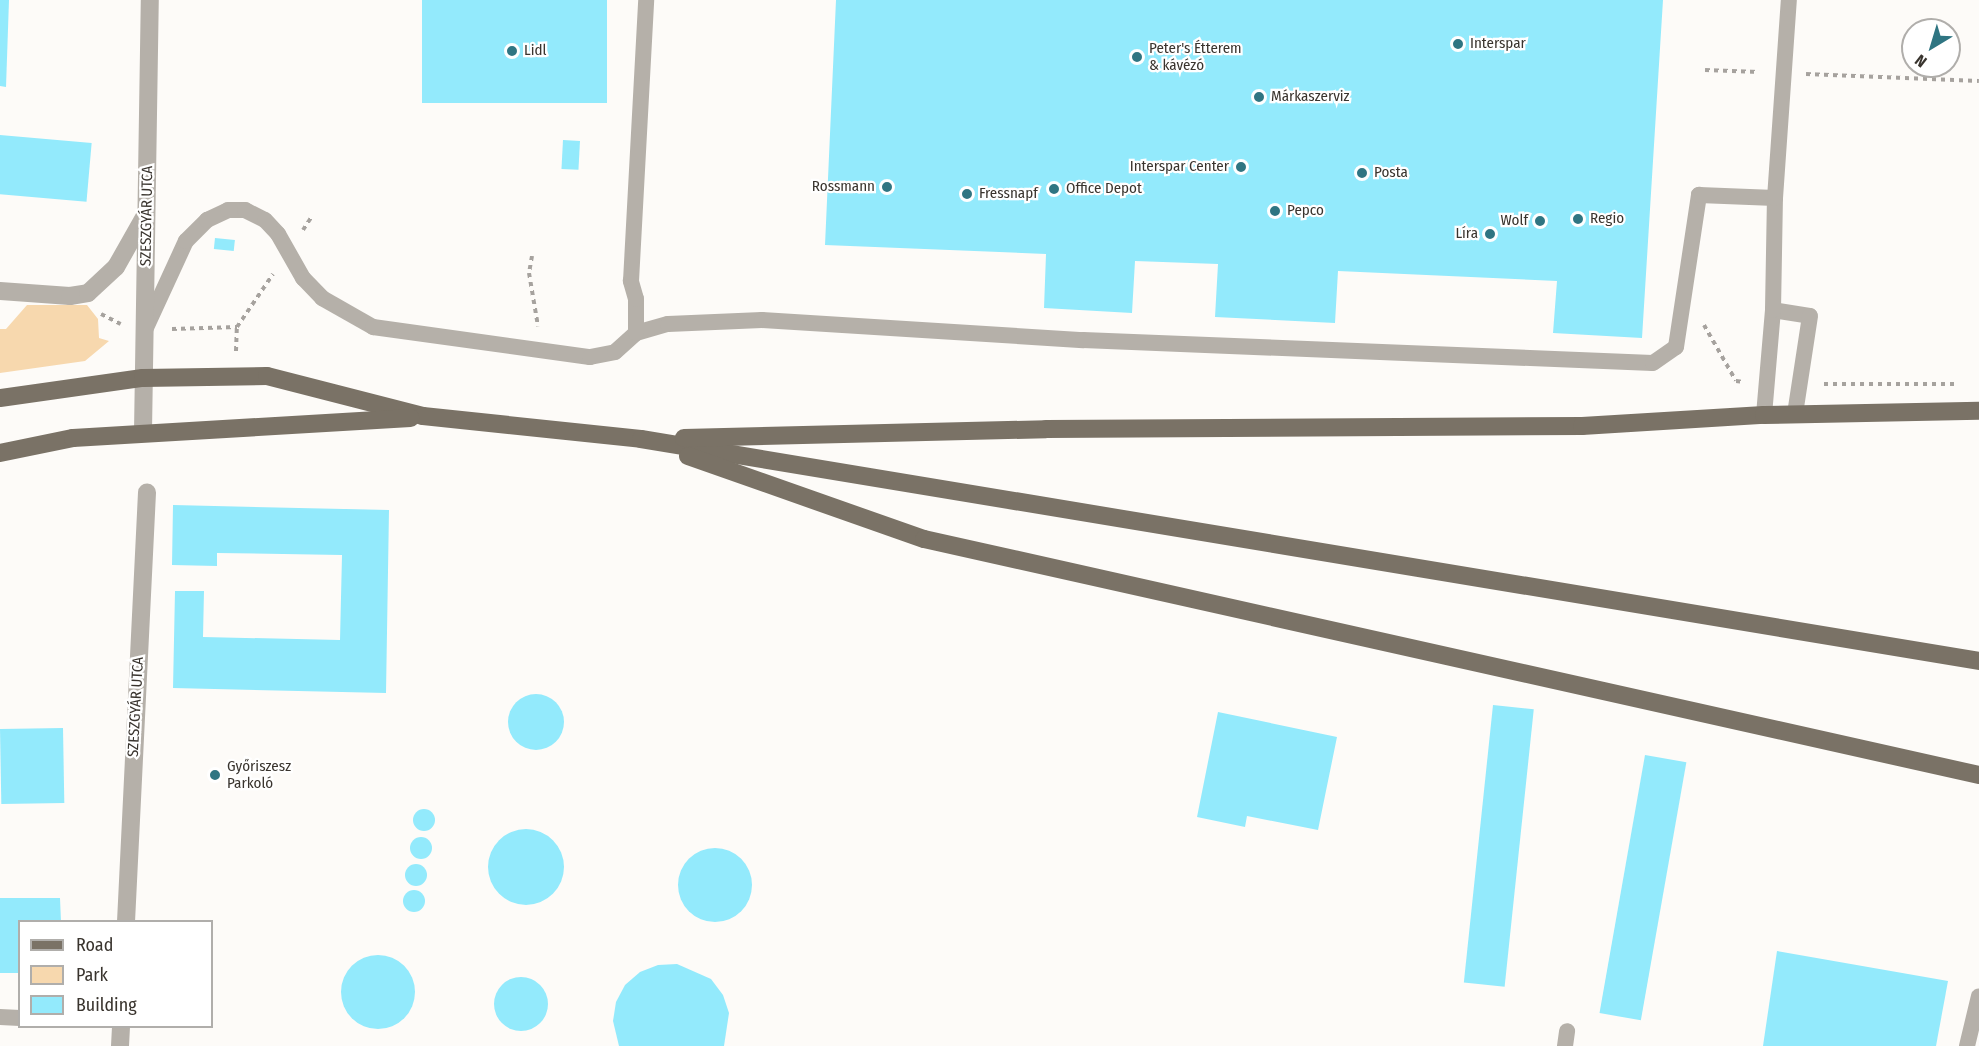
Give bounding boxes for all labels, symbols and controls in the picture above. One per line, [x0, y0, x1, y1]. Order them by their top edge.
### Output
north arrow [1901, 18, 1961, 78]
place label: Interspar [1470, 35, 1526, 53]
marker: Interspar [1451, 37, 1465, 51]
place label: Peter's Étterem & kávézó [1149, 39, 1242, 74]
place label: Lidl [524, 42, 546, 60]
marker: Lidl [505, 44, 519, 58]
marker: Peter's Étterem & kávézó [1130, 50, 1144, 64]
text: N [1911, 51, 1930, 71]
place label: Márkaszerviz [1271, 88, 1350, 106]
marker: Márkaszerviz [1252, 90, 1266, 104]
place label: Interspar Center [1130, 158, 1229, 176]
marker: Interspar Center [1234, 160, 1248, 174]
place label: Posta [1374, 164, 1408, 182]
street label: SZESZGYÁR UTCA [137, 166, 157, 266]
marker: Posta [1355, 166, 1369, 180]
place label: Rossmann [812, 178, 875, 196]
marker: Rossmann [880, 180, 894, 194]
place label: Office Depot [1066, 180, 1142, 198]
marker: Office Depot [1047, 182, 1061, 196]
place label: Fressnapf [979, 185, 1038, 203]
marker: Fressnapf [960, 187, 974, 201]
place label: Pepco [1287, 202, 1324, 220]
marker: Pepco [1268, 204, 1282, 218]
place label: Regio [1590, 210, 1624, 228]
place label: Wolf [1500, 212, 1528, 230]
marker: Regio [1571, 212, 1585, 226]
marker: Wolf [1533, 214, 1547, 228]
place label: Líra [1456, 225, 1478, 243]
marker: Líra [1483, 227, 1497, 241]
street label: SZESZGYÁR UTCA [124, 656, 148, 758]
place label: Győriszesz Parkoló [227, 757, 291, 792]
marker: Győriszesz Parkoló [208, 768, 222, 782]
legend [18, 920, 213, 1028]
text: Road [76, 934, 113, 956]
text: Park [76, 964, 108, 986]
text: Building [76, 994, 137, 1016]

